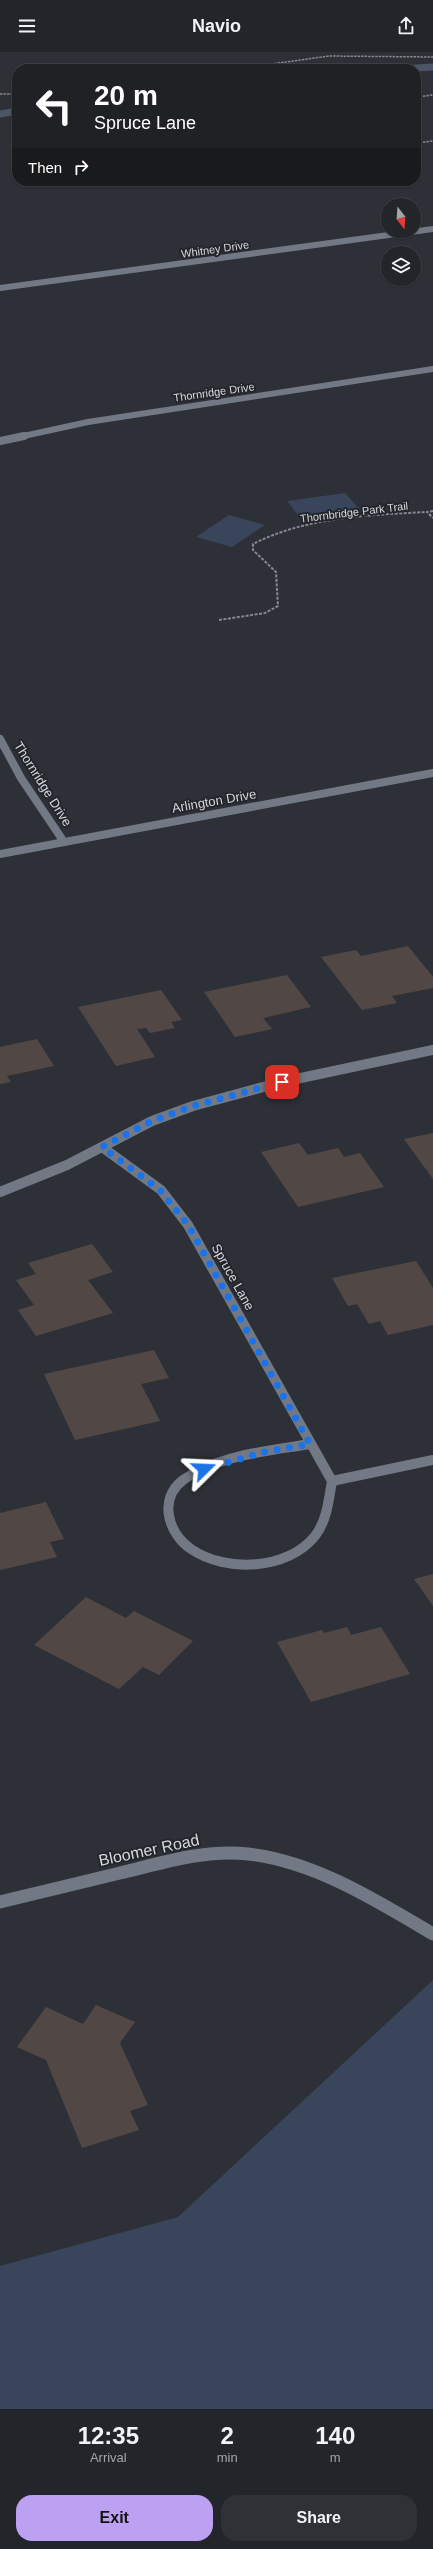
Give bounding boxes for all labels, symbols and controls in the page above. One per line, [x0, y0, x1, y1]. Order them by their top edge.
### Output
icon: menu [16, 15, 38, 37]
icon: share [395, 15, 417, 37]
text: Navio [192, 16, 241, 36]
icon: left [28, 80, 80, 132]
text: 20 m [94, 80, 158, 111]
text: Spruce Lane [94, 113, 196, 133]
icon: right [70, 156, 92, 178]
text: Then [28, 159, 62, 176]
north arrow [381, 198, 421, 238]
map controls [381, 198, 421, 286]
street label: Whitney Drive [180, 238, 250, 260]
button: layers [381, 246, 421, 286]
street label: Thornridge Drive [173, 380, 255, 404]
street label: Thornbridge Park Trail [299, 499, 409, 525]
street label: Thornridge Drive [11, 739, 75, 829]
street label: Arlington Drive [171, 786, 257, 816]
pin [265, 1065, 299, 1099]
icon: arrive [271, 1071, 293, 1093]
street label: Spruce Lane [209, 1241, 257, 1313]
position arrow [183, 1448, 225, 1490]
street label: Bloomer Road [97, 1831, 201, 1869]
text: 12:35 [78, 2422, 139, 2449]
text: 2 [220, 2422, 234, 2449]
text: 140 [315, 2422, 355, 2449]
text: Arrival [90, 2450, 127, 2465]
text: min [217, 2450, 238, 2465]
text: m [330, 2450, 341, 2465]
button: Exit [16, 2495, 213, 2541]
button: Share [221, 2495, 417, 2541]

